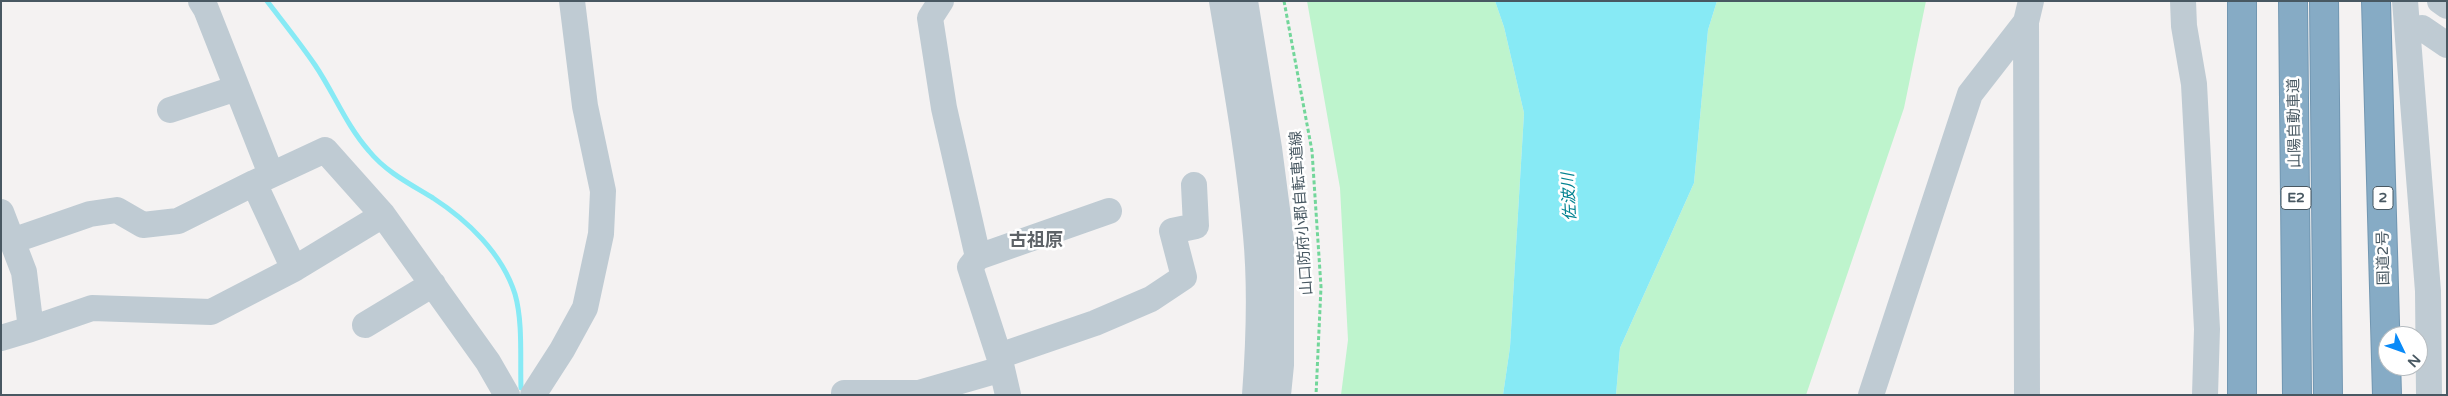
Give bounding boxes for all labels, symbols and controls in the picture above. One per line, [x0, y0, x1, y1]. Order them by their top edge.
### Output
street label: 山陽自動車道 [2285, 78, 2305, 168]
street label: 山口防府小郡自転車道線 [1287, 130, 1317, 296]
water label: 佐波川 [1559, 173, 1581, 221]
road number: E2 [2281, 187, 2311, 210]
road number: 2 [2373, 187, 2393, 210]
district label: 古祖原 [1009, 230, 1063, 252]
street label: 国道2号 [2375, 231, 2393, 285]
north arrow [2378, 326, 2428, 376]
text: N [2404, 351, 2424, 371]

